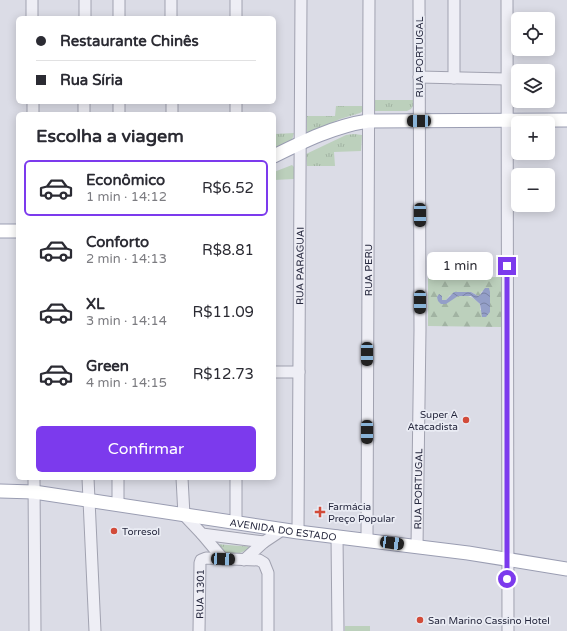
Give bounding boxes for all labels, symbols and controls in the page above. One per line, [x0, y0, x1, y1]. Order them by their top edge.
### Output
map controls [511, 12, 555, 212]
button: locate [511, 12, 555, 56]
street label: RUA PORTUGAL [414, 16, 426, 97]
text: Restaurante Chinês [60, 32, 199, 50]
button: layers [511, 64, 555, 108]
text: Rua Síria [60, 71, 123, 89]
car [407, 115, 431, 127]
button: + [511, 116, 555, 160]
text: Escolha a viagem [36, 125, 184, 147]
button: − [511, 168, 555, 212]
icon: car [38, 170, 74, 206]
text: Econômico [86, 171, 165, 189]
text: R$6.52 [202, 179, 254, 197]
text: 1 min · 14:12 [86, 189, 167, 205]
car [414, 203, 426, 227]
street label: RUA PARAGUAI [294, 227, 307, 305]
icon: car [38, 232, 74, 268]
text: Conforto [86, 233, 149, 251]
text: R$8.81 [202, 241, 254, 259]
street label: RUA PERU [363, 244, 375, 296]
text: 2 min · 14:13 [86, 251, 167, 267]
callout: 1 min [427, 252, 493, 280]
route end [498, 257, 516, 275]
text: 1 min [443, 258, 477, 274]
car [414, 290, 426, 314]
icon: car [38, 294, 74, 330]
text: XL [86, 295, 105, 313]
text: R$11.09 [192, 303, 254, 321]
text: 3 min · 14:14 [86, 313, 167, 329]
car [361, 342, 373, 366]
icon: car [38, 356, 74, 392]
text: Green [86, 357, 129, 375]
text: R$12.73 [193, 365, 254, 383]
text: 4 min · 14:15 [86, 375, 167, 391]
place label: Super A Atacadista [407, 409, 458, 433]
marker: Super A Atacadista [461, 415, 471, 425]
car [361, 420, 373, 444]
button: Confirmar [36, 426, 256, 472]
street label: RUA PORTUGAL [412, 448, 425, 530]
place label: Farmácia Preço Popular [328, 501, 395, 525]
marker: Farmácia Preço Popular [315, 507, 325, 517]
street label: AVENIDA DO ESTADO [229, 517, 337, 544]
marker: Torresol [109, 526, 119, 536]
place label: Torresol [122, 526, 160, 538]
car [379, 535, 405, 551]
car [211, 552, 235, 566]
street label: RUA 1301 [194, 569, 207, 619]
route start [498, 570, 516, 588]
marker: San Marino Cassino Hotel [415, 615, 425, 625]
place label: San Marino Cassino Hotel [428, 615, 550, 627]

